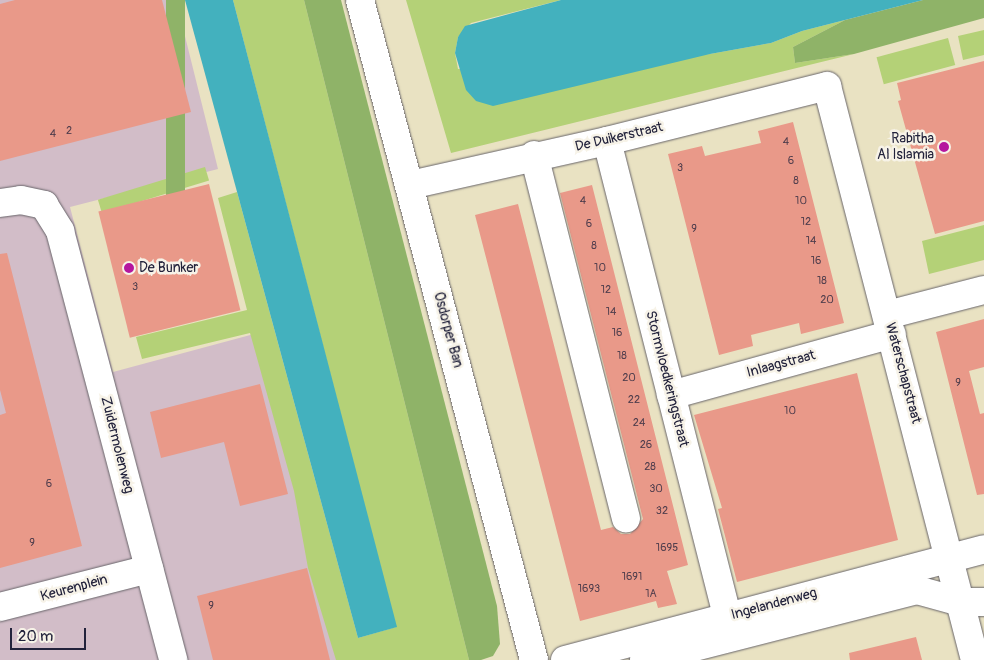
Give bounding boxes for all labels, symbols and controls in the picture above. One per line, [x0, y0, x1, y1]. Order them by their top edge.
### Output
street label: De Duikerstraat [573, 119, 665, 155]
house number: 2 [66, 124, 72, 138]
house number: 4 [50, 127, 56, 141]
place label: Rabitha Al Islamia [877, 131, 934, 164]
house number: 4 [783, 135, 789, 149]
marker: Rabitha Al Islamia [938, 141, 950, 153]
house number: 6 [788, 154, 794, 168]
house number: 3 [677, 161, 683, 175]
house number: 8 [793, 174, 799, 188]
house number: 4 [580, 194, 586, 208]
house number: 10 [795, 194, 807, 208]
house number: 12 [801, 215, 811, 229]
house number: 6 [586, 217, 592, 231]
house number: 9 [691, 222, 697, 236]
house number: 14 [806, 234, 816, 248]
house number: 8 [591, 239, 597, 253]
house number: 16 [811, 254, 821, 268]
place label: De Bunker [139, 260, 198, 276]
house number: 10 [594, 261, 606, 275]
marker: De Bunker [123, 262, 135, 274]
house number: 18 [817, 274, 827, 288]
house number: 3 [132, 280, 138, 294]
house number: 12 [601, 283, 611, 297]
street label: Osdorper Ban [430, 290, 466, 370]
house number: 20 [820, 293, 834, 307]
house number: 14 [606, 305, 616, 319]
street label: Stormvloedkeringstraat [642, 309, 692, 449]
street label: Waterschapstraat [881, 321, 925, 425]
house number: 16 [612, 326, 622, 340]
street label: Inlaagstraat [745, 347, 817, 381]
house number: 18 [617, 349, 627, 363]
house number: 20 [622, 371, 636, 385]
house number: 9 [955, 376, 961, 390]
house number: 22 [628, 393, 640, 407]
street label: Zuidermolenweg [97, 395, 137, 495]
house number: 10 [784, 404, 796, 418]
house number: 24 [633, 416, 645, 430]
house number: 26 [640, 438, 652, 452]
house number: 28 [644, 460, 656, 474]
house number: 6 [46, 477, 52, 491]
house number: 30 [649, 482, 663, 496]
house number: 32 [656, 504, 668, 518]
house number: 9 [29, 536, 35, 550]
house number: 1695 [656, 541, 678, 555]
house number: 1691 [622, 570, 642, 584]
street label: Keurenplein [39, 571, 109, 605]
house number: 1693 [578, 582, 600, 596]
street label: Ingelandenweg [729, 584, 819, 624]
house number: 1A [645, 587, 657, 601]
house number: 9 [208, 599, 214, 613]
scale bar [12, 618, 89, 650]
text: 20 m [18, 627, 53, 646]

